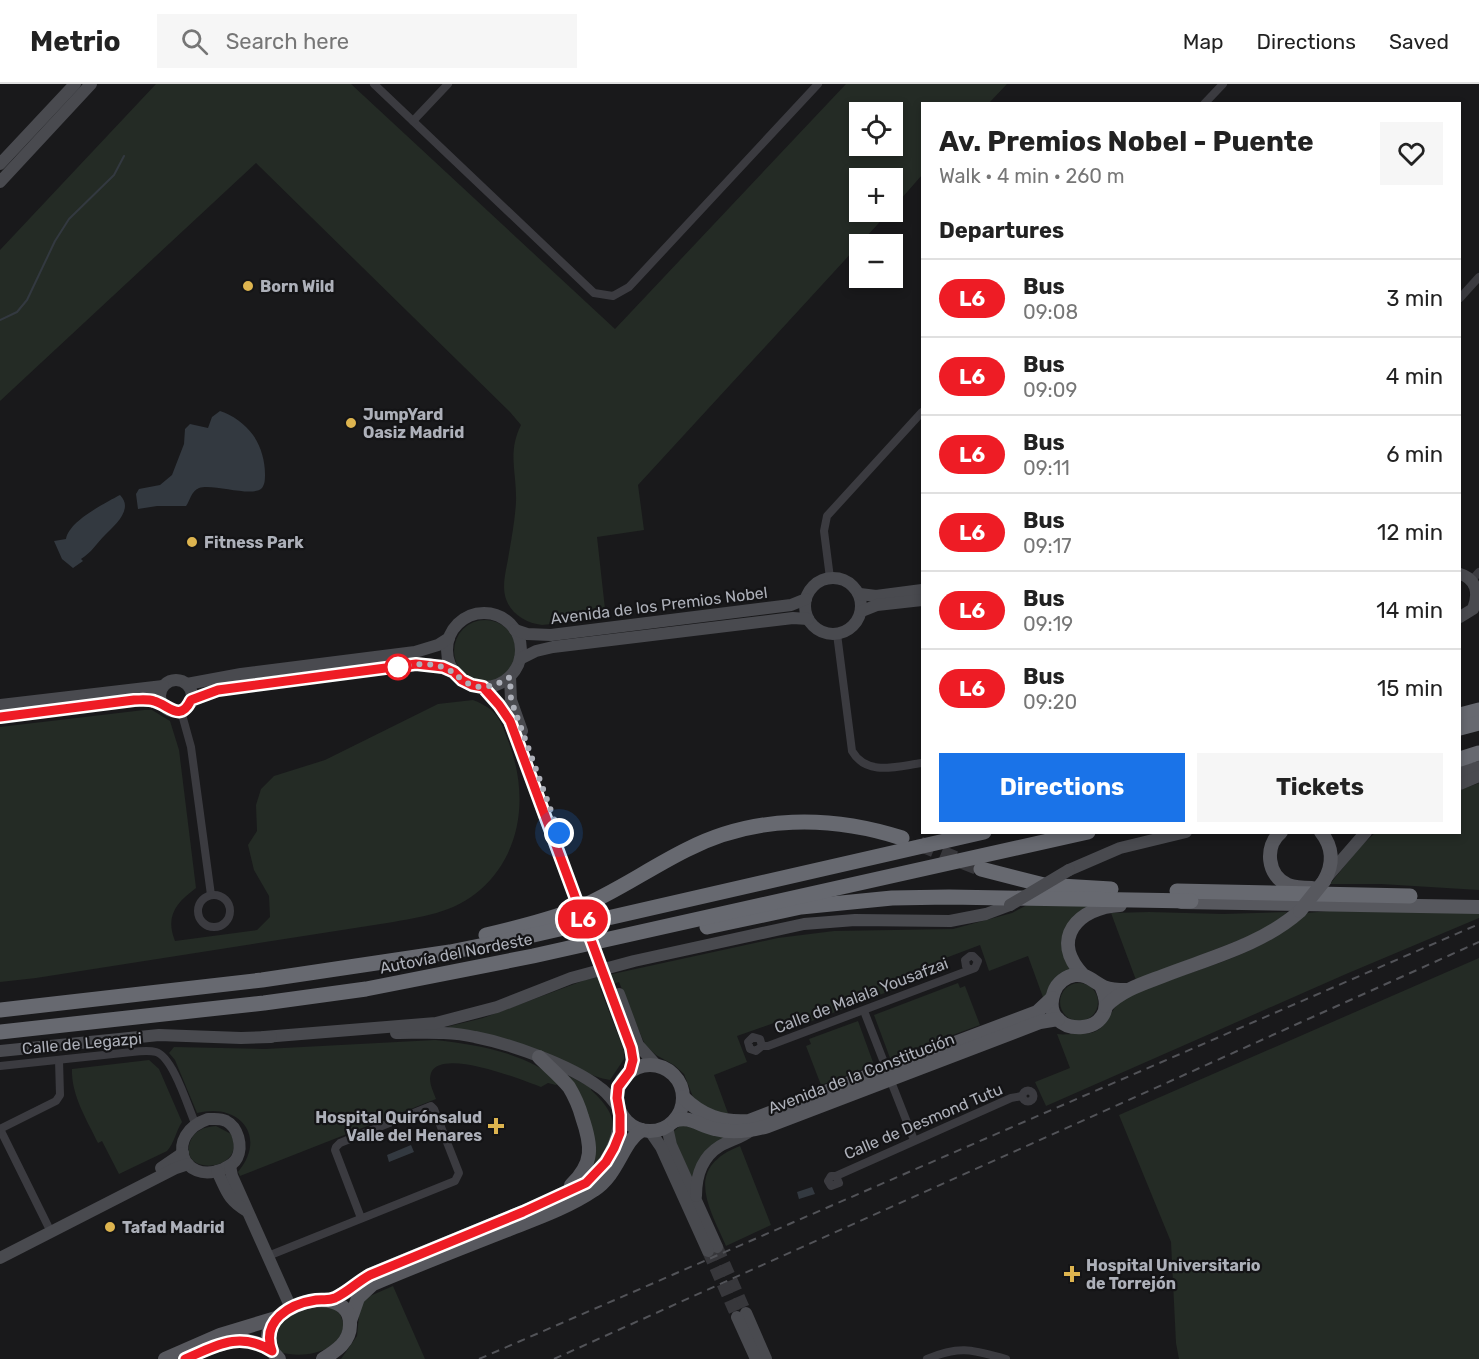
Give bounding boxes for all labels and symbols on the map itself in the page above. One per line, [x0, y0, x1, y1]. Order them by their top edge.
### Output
place label: Born Wild [260, 277, 334, 296]
marker: Born Wild [241, 279, 255, 293]
place label: JumpYard Oasiz Madrid [363, 405, 464, 442]
marker: JumpYard Oasiz Madrid [344, 416, 358, 430]
place label: Fitness Park [204, 533, 304, 552]
marker: Fitness Park [185, 535, 199, 549]
street label: Avenida de los Premios Nobel [550, 583, 769, 628]
unlabelled marker [385, 654, 411, 680]
your location [544, 818, 574, 848]
line badge: L6 [556, 900, 610, 938]
street label: Autovía del Nordeste [378, 929, 534, 978]
street label: Calle de Malala Yousafzai [772, 953, 951, 1037]
street label: Calle de Legazpi [21, 1029, 143, 1058]
street label: Avenida de la Constitución [765, 1029, 957, 1118]
street label: Calle de Desmond Tutu [841, 1079, 1005, 1163]
place label: Hospital Quirónsalud Valle del Henares [315, 1108, 482, 1145]
marker: Hospital Quirónsalud Valle del Henares [487, 1117, 505, 1135]
place label: Tafad Madrid [122, 1218, 225, 1237]
marker: Tafad Madrid [103, 1220, 117, 1234]
place label: Hospital Universitario de Torrejón [1086, 1256, 1261, 1293]
marker: Hospital Universitario de Torrejón [1063, 1265, 1081, 1283]

